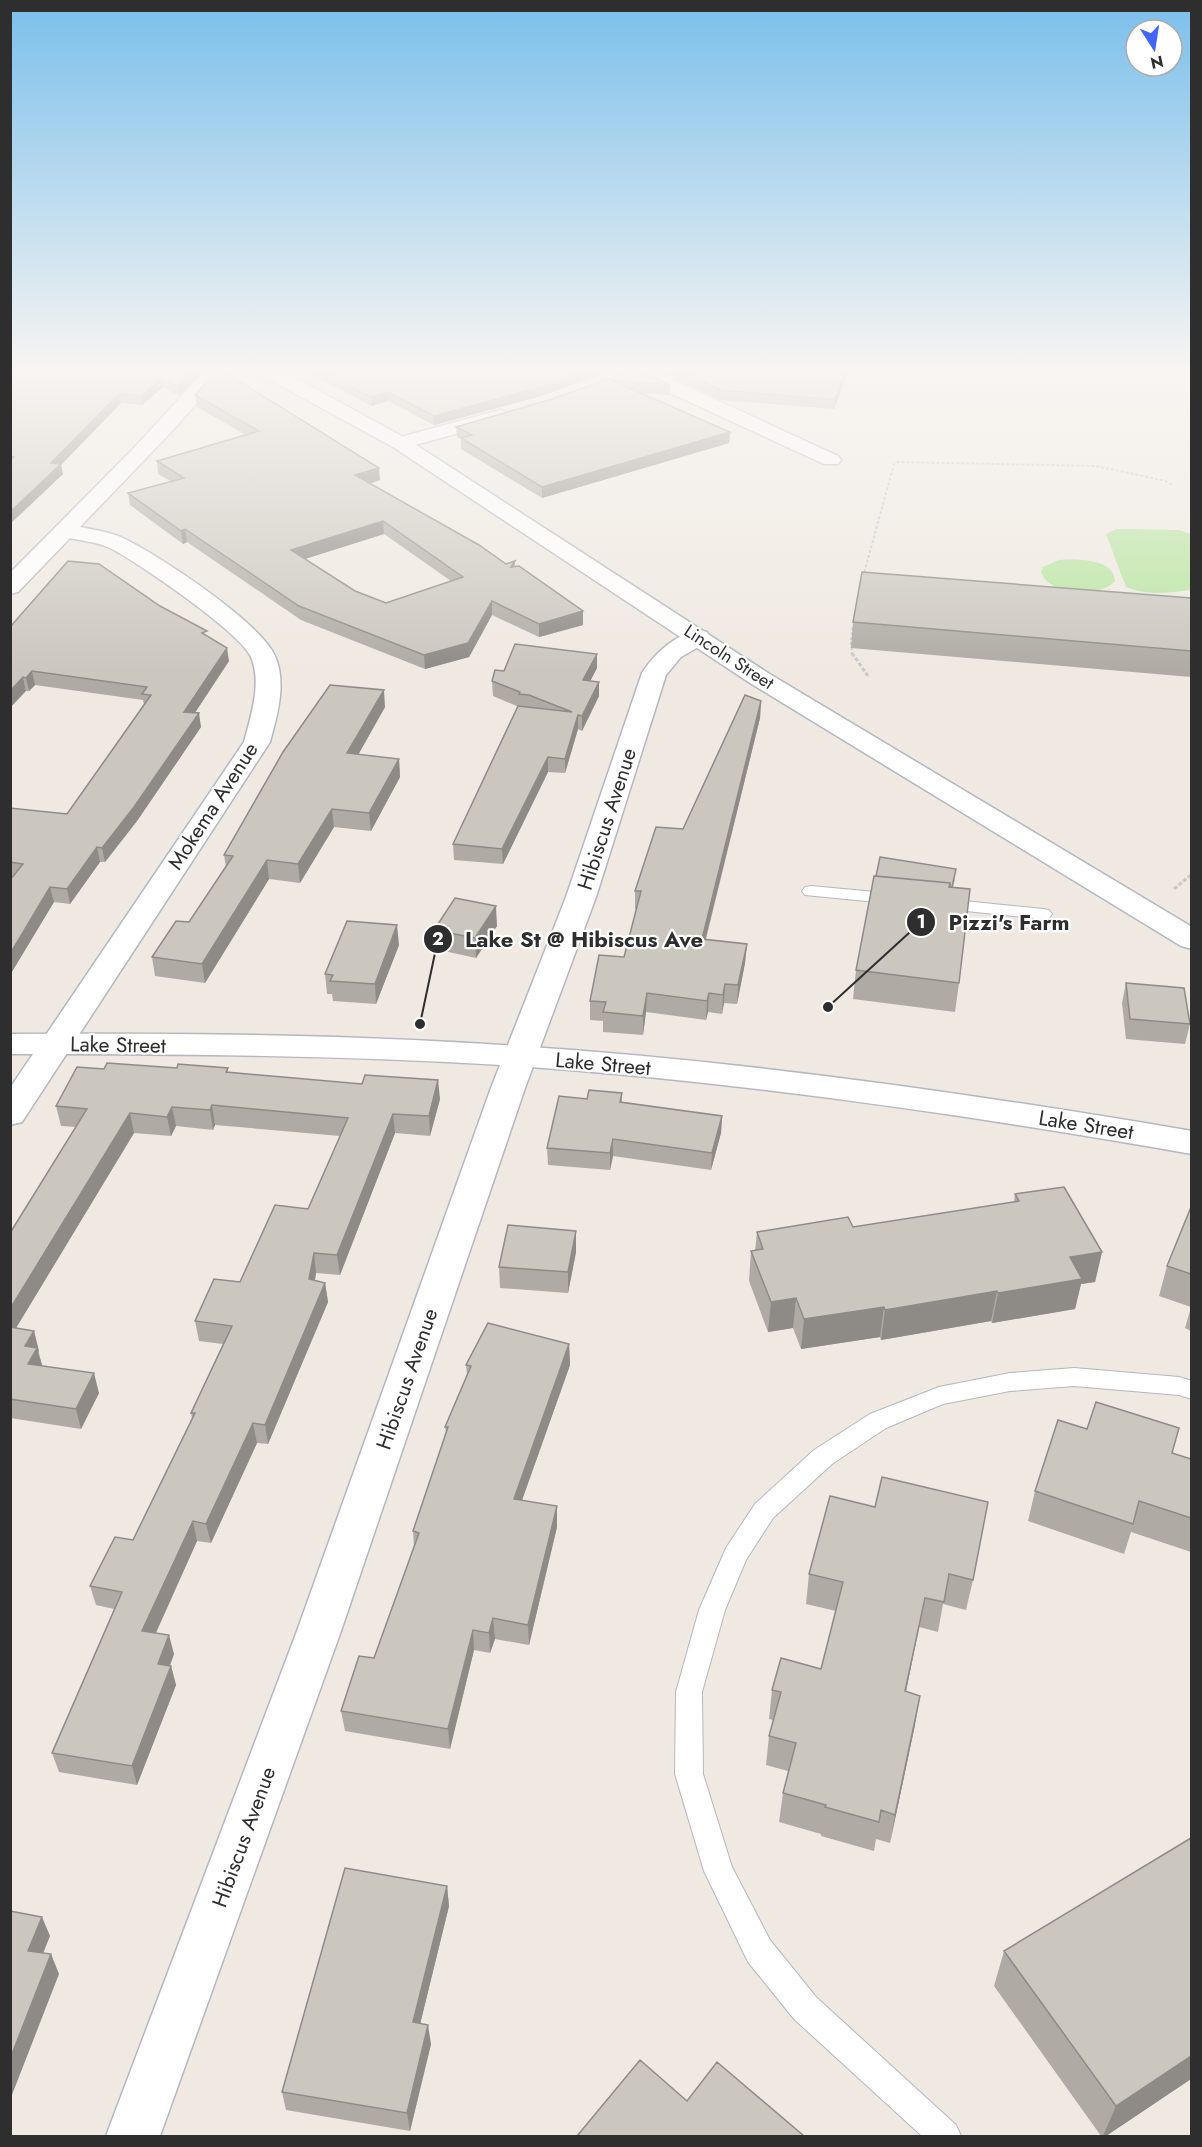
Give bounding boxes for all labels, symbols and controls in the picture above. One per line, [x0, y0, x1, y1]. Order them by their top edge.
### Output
north arrow [1124, 18, 1184, 78]
text: N [1148, 50, 1166, 75]
street label: Lincoln Street [679, 618, 780, 696]
street label: Mokema Avenue [161, 736, 266, 876]
street label: Hibiscus Avenue [570, 744, 644, 894]
callout: Pizzi's Farm [906, 902, 1081, 942]
text: Pizzi's Farm [948, 906, 1070, 938]
text: 1 [916, 909, 926, 935]
callout: Lake St @ Hibiscus Ave [423, 919, 715, 959]
text: Lake St @ Hibiscus Ave [465, 923, 703, 955]
text: 2 [432, 926, 444, 952]
street label: Lake Street [70, 1029, 166, 1061]
street label: Lake Street [554, 1045, 652, 1083]
street label: Lake Street [1036, 1103, 1136, 1147]
street label: Hibiscus Avenue [369, 1304, 445, 1454]
street label: Hibiscus Avenue [205, 1762, 283, 1911]

